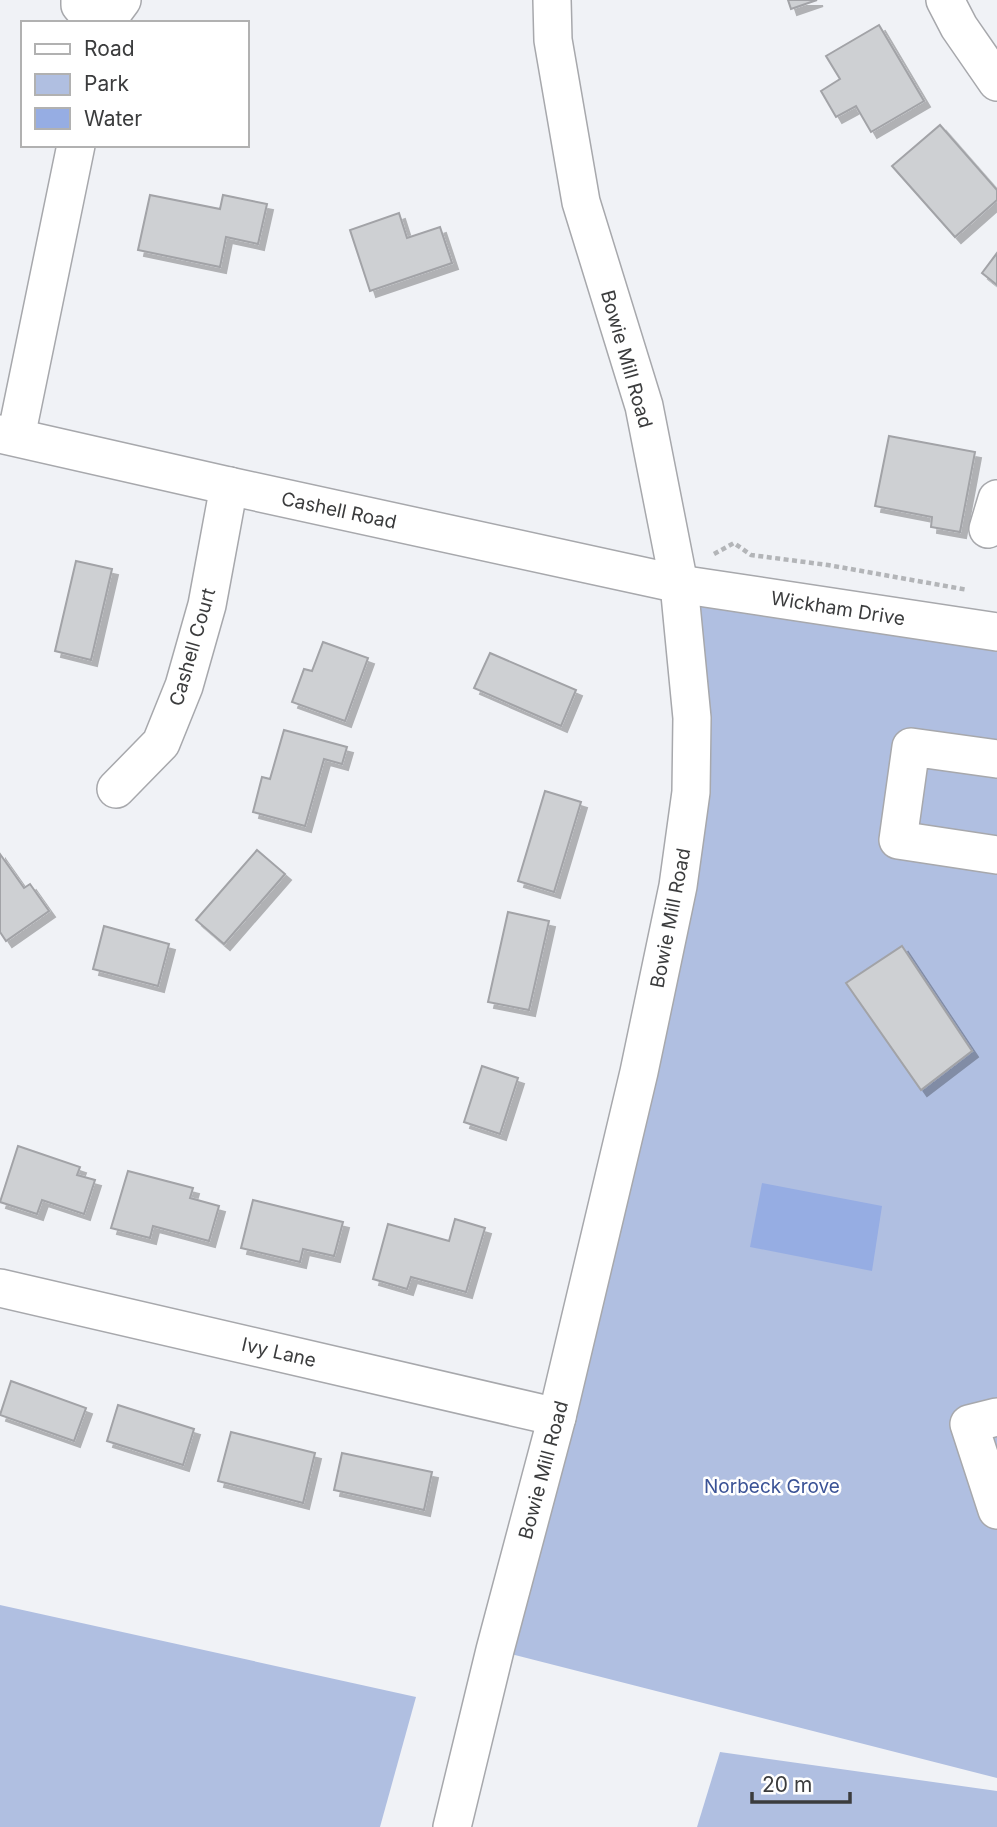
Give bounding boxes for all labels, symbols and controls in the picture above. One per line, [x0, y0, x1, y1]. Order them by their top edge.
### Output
legend [21, 21, 248, 147]
text: Road [84, 36, 135, 61]
text: Park [84, 71, 129, 96]
text: Water [84, 106, 142, 131]
street label: Bowie Mill Road [596, 288, 657, 431]
street label: Cashell Road [279, 487, 399, 534]
street label: Cashell Court [165, 586, 220, 709]
street label: Wickham Drive [769, 587, 907, 630]
street label: Bowie Mill Road [646, 846, 695, 990]
street label: Ivy Lane [239, 1333, 318, 1372]
street label: Bowie Mill Road [514, 1398, 573, 1542]
park label: Norbeck Grove [704, 1475, 840, 1498]
scale bar [752, 1760, 850, 1804]
text: 20 m [762, 1772, 812, 1797]

